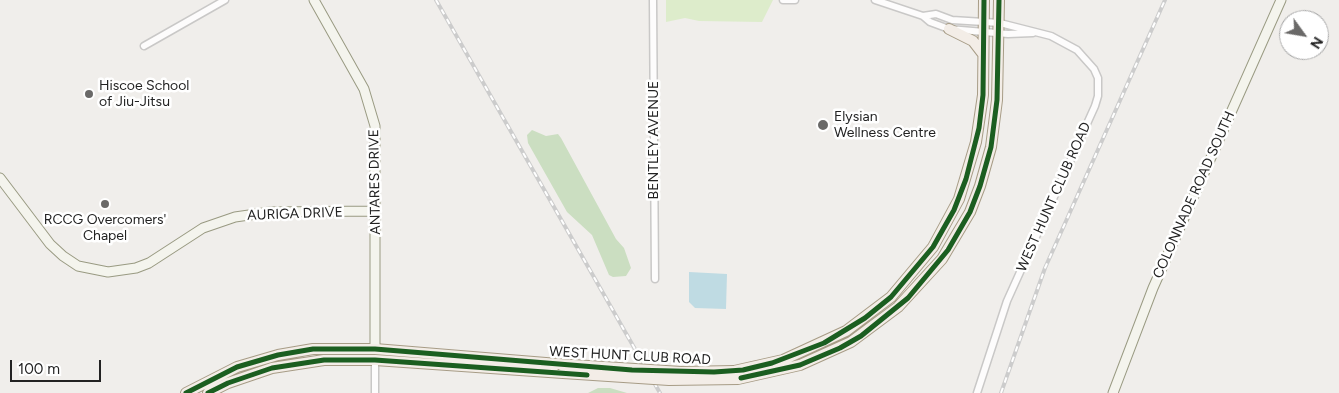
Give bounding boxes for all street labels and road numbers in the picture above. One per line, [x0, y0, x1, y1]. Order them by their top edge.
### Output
street label: BENTLEY AVENUE [646, 81, 662, 199]
street label: COLONNADE ROAD SOUTH [1150, 109, 1238, 281]
street label: WEST HUNT CLUB ROAD [1013, 120, 1095, 274]
street label: ANTARES DRIVE [366, 129, 384, 235]
street label: AURIGA DRIVE [247, 204, 343, 224]
street label: WEST HUNT CLUB ROAD [549, 343, 711, 369]

